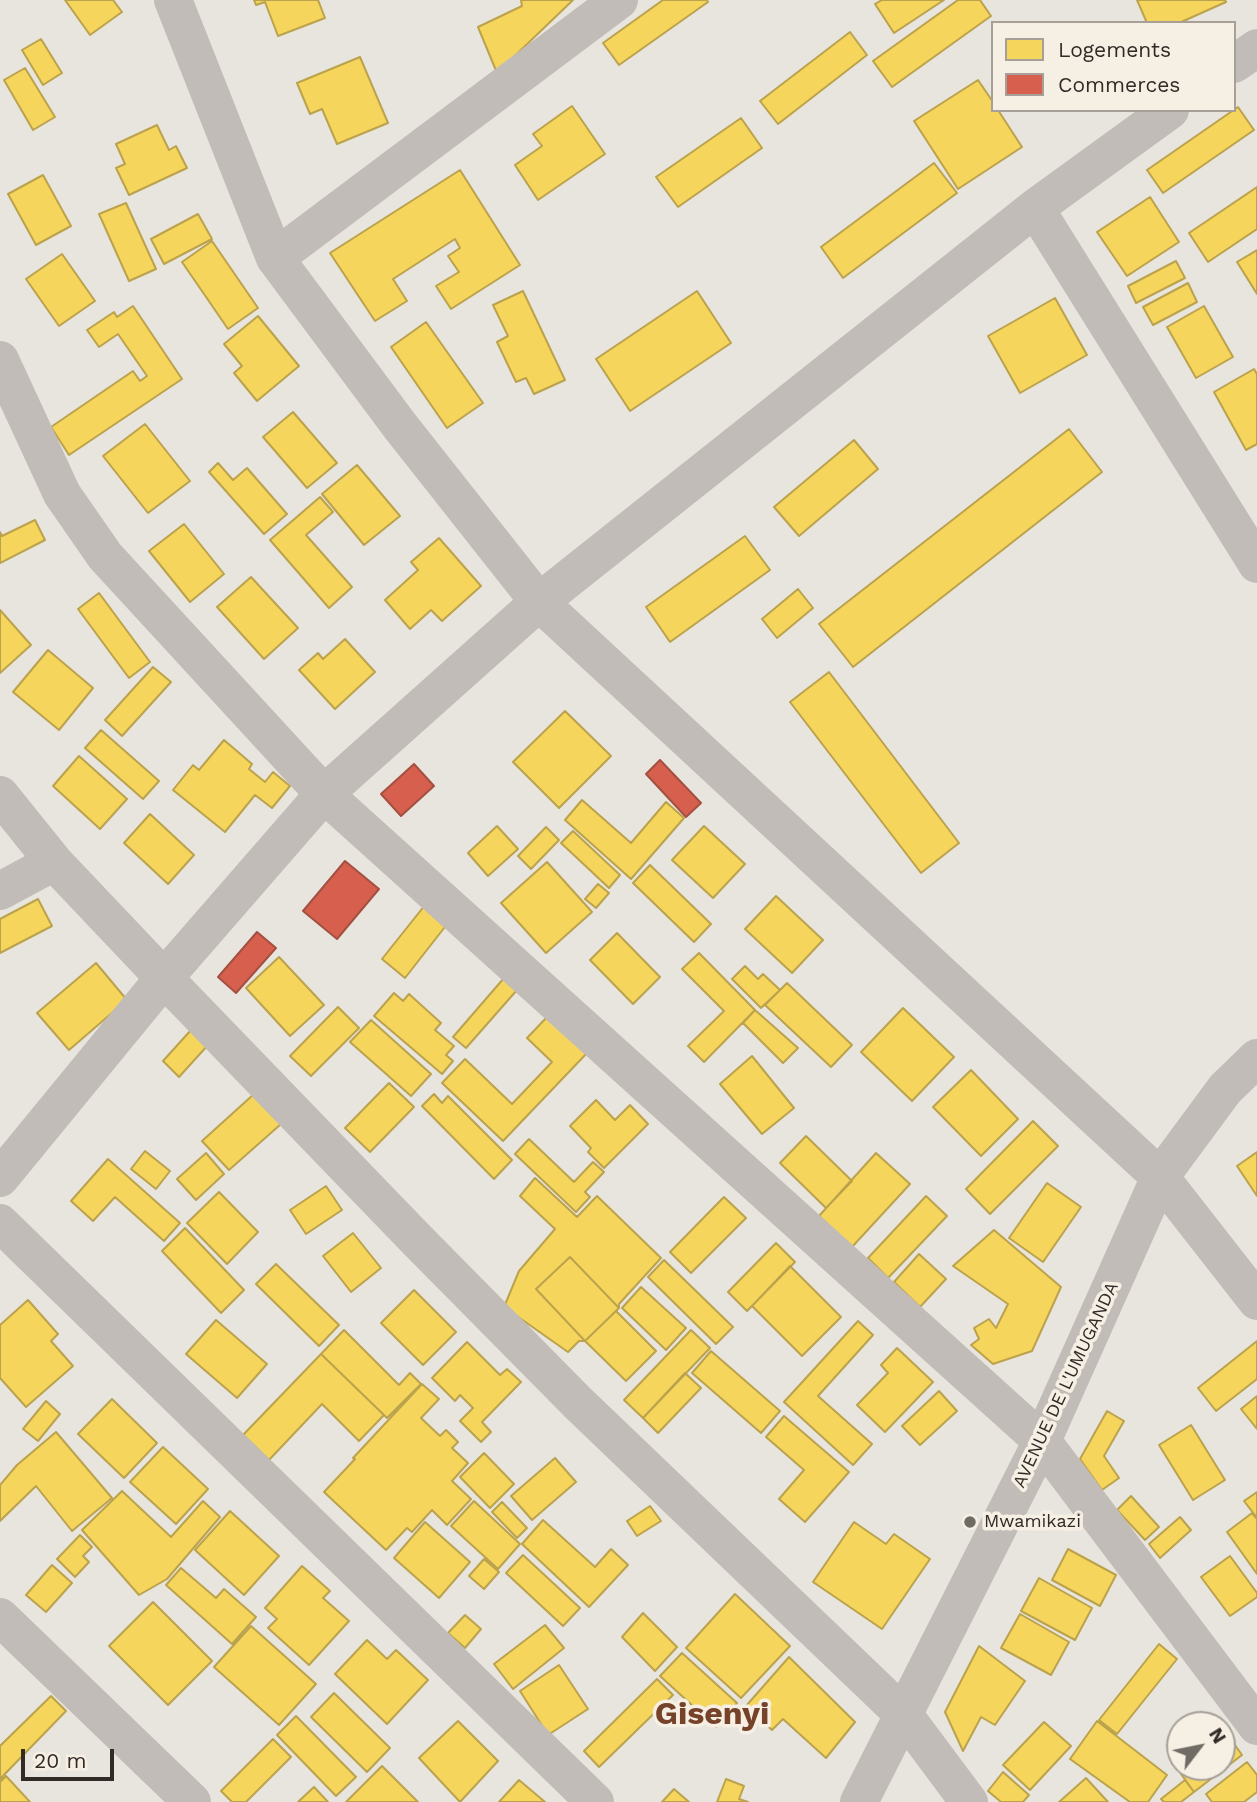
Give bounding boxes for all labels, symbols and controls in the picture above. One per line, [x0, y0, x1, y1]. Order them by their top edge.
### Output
legend [991, 21, 1236, 112]
text: Logements [1058, 37, 1171, 62]
text: Commerces [1058, 72, 1180, 97]
street label: AVENUE DE L'UMUGANDA [1009, 1279, 1123, 1491]
place label: Mwamikazi [984, 1511, 1081, 1533]
marker: Mwamikazi [962, 1514, 978, 1530]
district label: Gisenyi [655, 1696, 769, 1734]
north arrow [1166, 1711, 1236, 1781]
text: N [1204, 1724, 1231, 1748]
scale bar [24, 1736, 117, 1780]
text: 20 m [34, 1748, 86, 1773]

